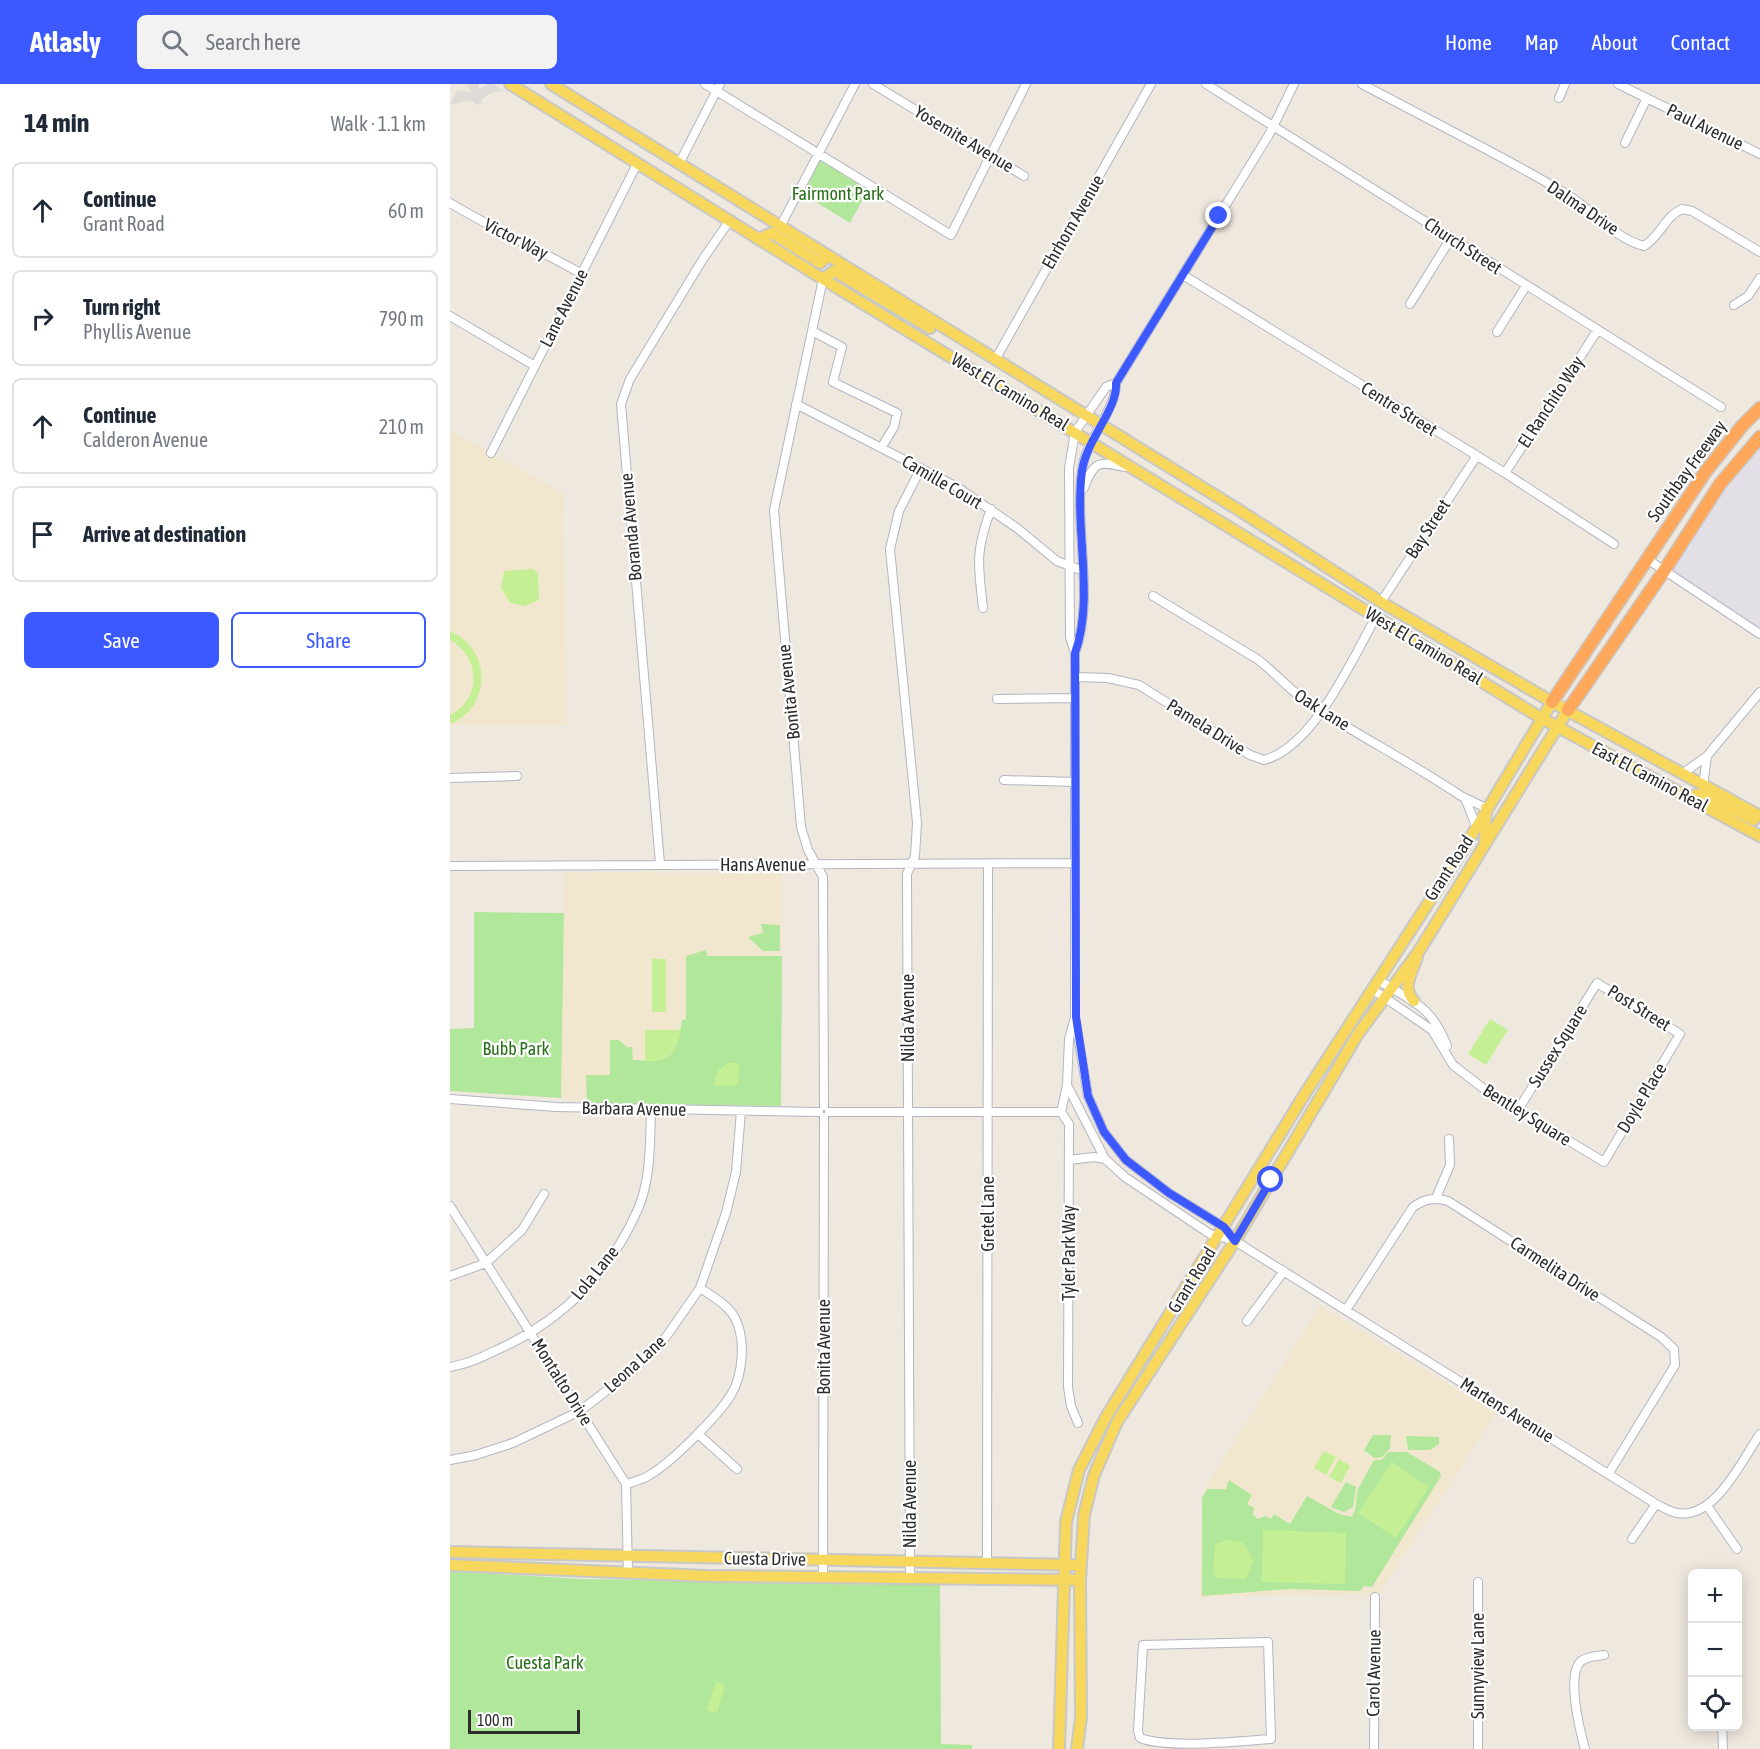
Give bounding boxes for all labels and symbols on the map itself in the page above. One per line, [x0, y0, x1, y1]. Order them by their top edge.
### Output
street label: Paul Avenue [1663, 99, 1747, 154]
street label: Yosemite Avenue [911, 101, 1018, 177]
street label: Ehrhorn Avenue [1037, 171, 1108, 273]
street label: Dalma Drive [1543, 176, 1623, 239]
park label: Fairmont Park [792, 183, 884, 204]
route end [1205, 202, 1231, 228]
street label: Church Street [1421, 213, 1506, 278]
street label: Victor Way [481, 214, 552, 264]
street label: Lane Avenue [535, 265, 592, 350]
street label: West El Camino Real [948, 348, 1073, 435]
street label: El Ranchito Way [1513, 352, 1588, 451]
street label: Centre Street [1357, 377, 1441, 440]
street label: Southbay Freeway [1643, 416, 1730, 525]
street label: Camille Court [898, 450, 986, 513]
street label: Boranda Avenue [615, 472, 646, 582]
street label: Bay Street [1401, 495, 1454, 562]
street label: West El Camino Real [1362, 602, 1487, 689]
street label: Bonita Avenue [773, 643, 804, 741]
street label: Oak Lane [1291, 684, 1354, 735]
street label: Pamela Drive [1163, 694, 1249, 759]
street label: East El Camino Real [1589, 737, 1712, 816]
street label: Grant Road [1420, 831, 1477, 904]
street label: Hans Avenue [720, 854, 806, 875]
street label: Nilda Avenue [897, 974, 918, 1062]
street label: Post Street [1604, 980, 1675, 1035]
street label: Sussex Square [1524, 1001, 1591, 1091]
park label: Bubb Park [483, 1038, 549, 1059]
street label: Doyle Place [1613, 1059, 1671, 1136]
street label: Bentley Square [1479, 1079, 1575, 1150]
street label: Barbara Avenue [581, 1097, 687, 1120]
route start [1257, 1166, 1283, 1192]
street label: Gretel Lane [977, 1176, 998, 1252]
street label: Tyler Park Way [1058, 1205, 1079, 1301]
street label: Carmelita Drive [1506, 1232, 1604, 1305]
street label: Lola Lane [567, 1241, 623, 1304]
street label: Grant Road [1163, 1243, 1220, 1317]
street label: Bonita Avenue [813, 1299, 834, 1395]
street label: Leona Lane [600, 1331, 670, 1397]
street label: Montalto Drive [527, 1334, 597, 1429]
street label: Martens Avenue [1457, 1373, 1558, 1447]
street label: Nilda Avenue [899, 1460, 920, 1548]
street label: Cuesta Drive [724, 1547, 806, 1570]
street label: Sunnyview Lane [1467, 1613, 1488, 1719]
street label: Carol Avenue [1362, 1629, 1385, 1717]
park label: Cuesta Park [506, 1652, 584, 1673]
scale bar [468, 1707, 580, 1734]

